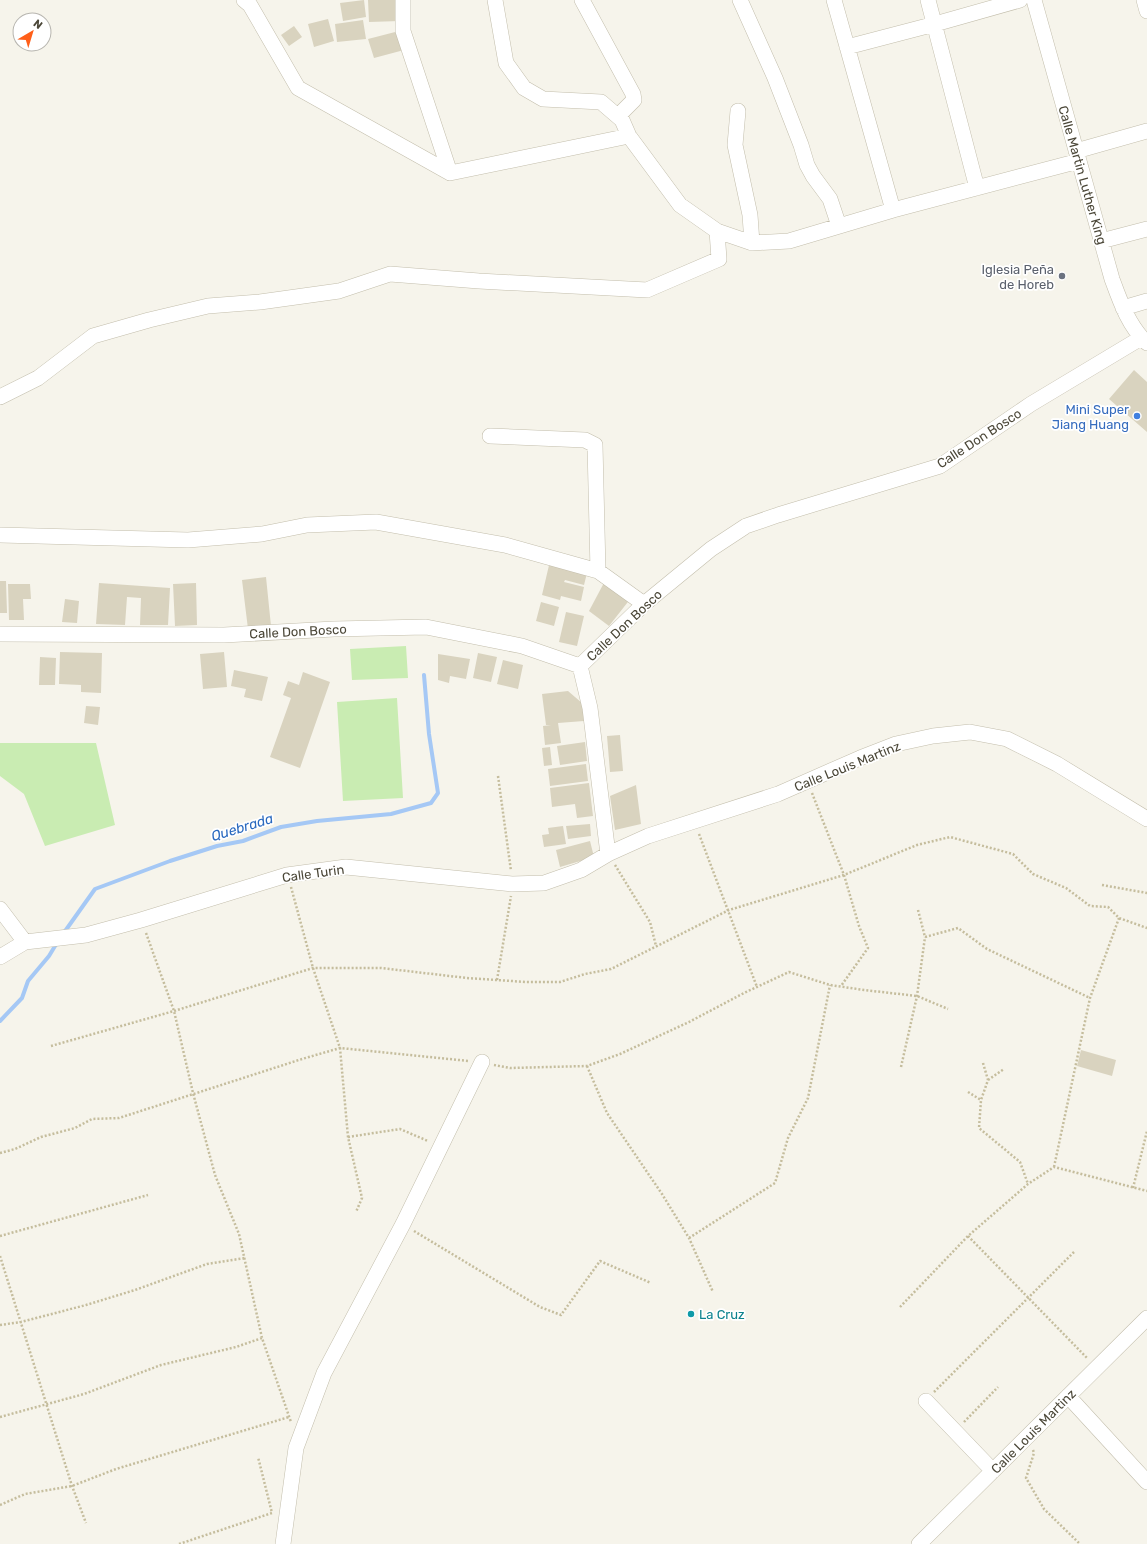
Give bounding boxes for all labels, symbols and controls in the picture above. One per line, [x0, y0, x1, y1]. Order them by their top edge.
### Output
north arrow [12, 12, 52, 52]
text: N [31, 17, 45, 32]
street label: Calle Martin Luther King [1055, 104, 1110, 247]
place label: Iglesia Peña de Horeb [982, 262, 1054, 292]
marker: Iglesia Peña de Horeb [1057, 271, 1067, 281]
place label: Mini Super Jiang Huang [1052, 402, 1129, 433]
street label: Calle Don Bosco [934, 406, 1024, 471]
marker: Mini Super Jiang Huang [1132, 411, 1142, 421]
street label: Calle Don Bosco [584, 587, 665, 664]
street label: Calle Don Bosco [249, 621, 347, 642]
street label: Calle Louis Martinz [792, 738, 903, 795]
water label: Quebrada [209, 810, 275, 845]
street label: Calle Turin [281, 862, 345, 885]
place label: La Cruz [699, 1307, 745, 1322]
marker: La Cruz [686, 1309, 696, 1319]
street label: Calle Louis Martinz [988, 1386, 1079, 1477]

